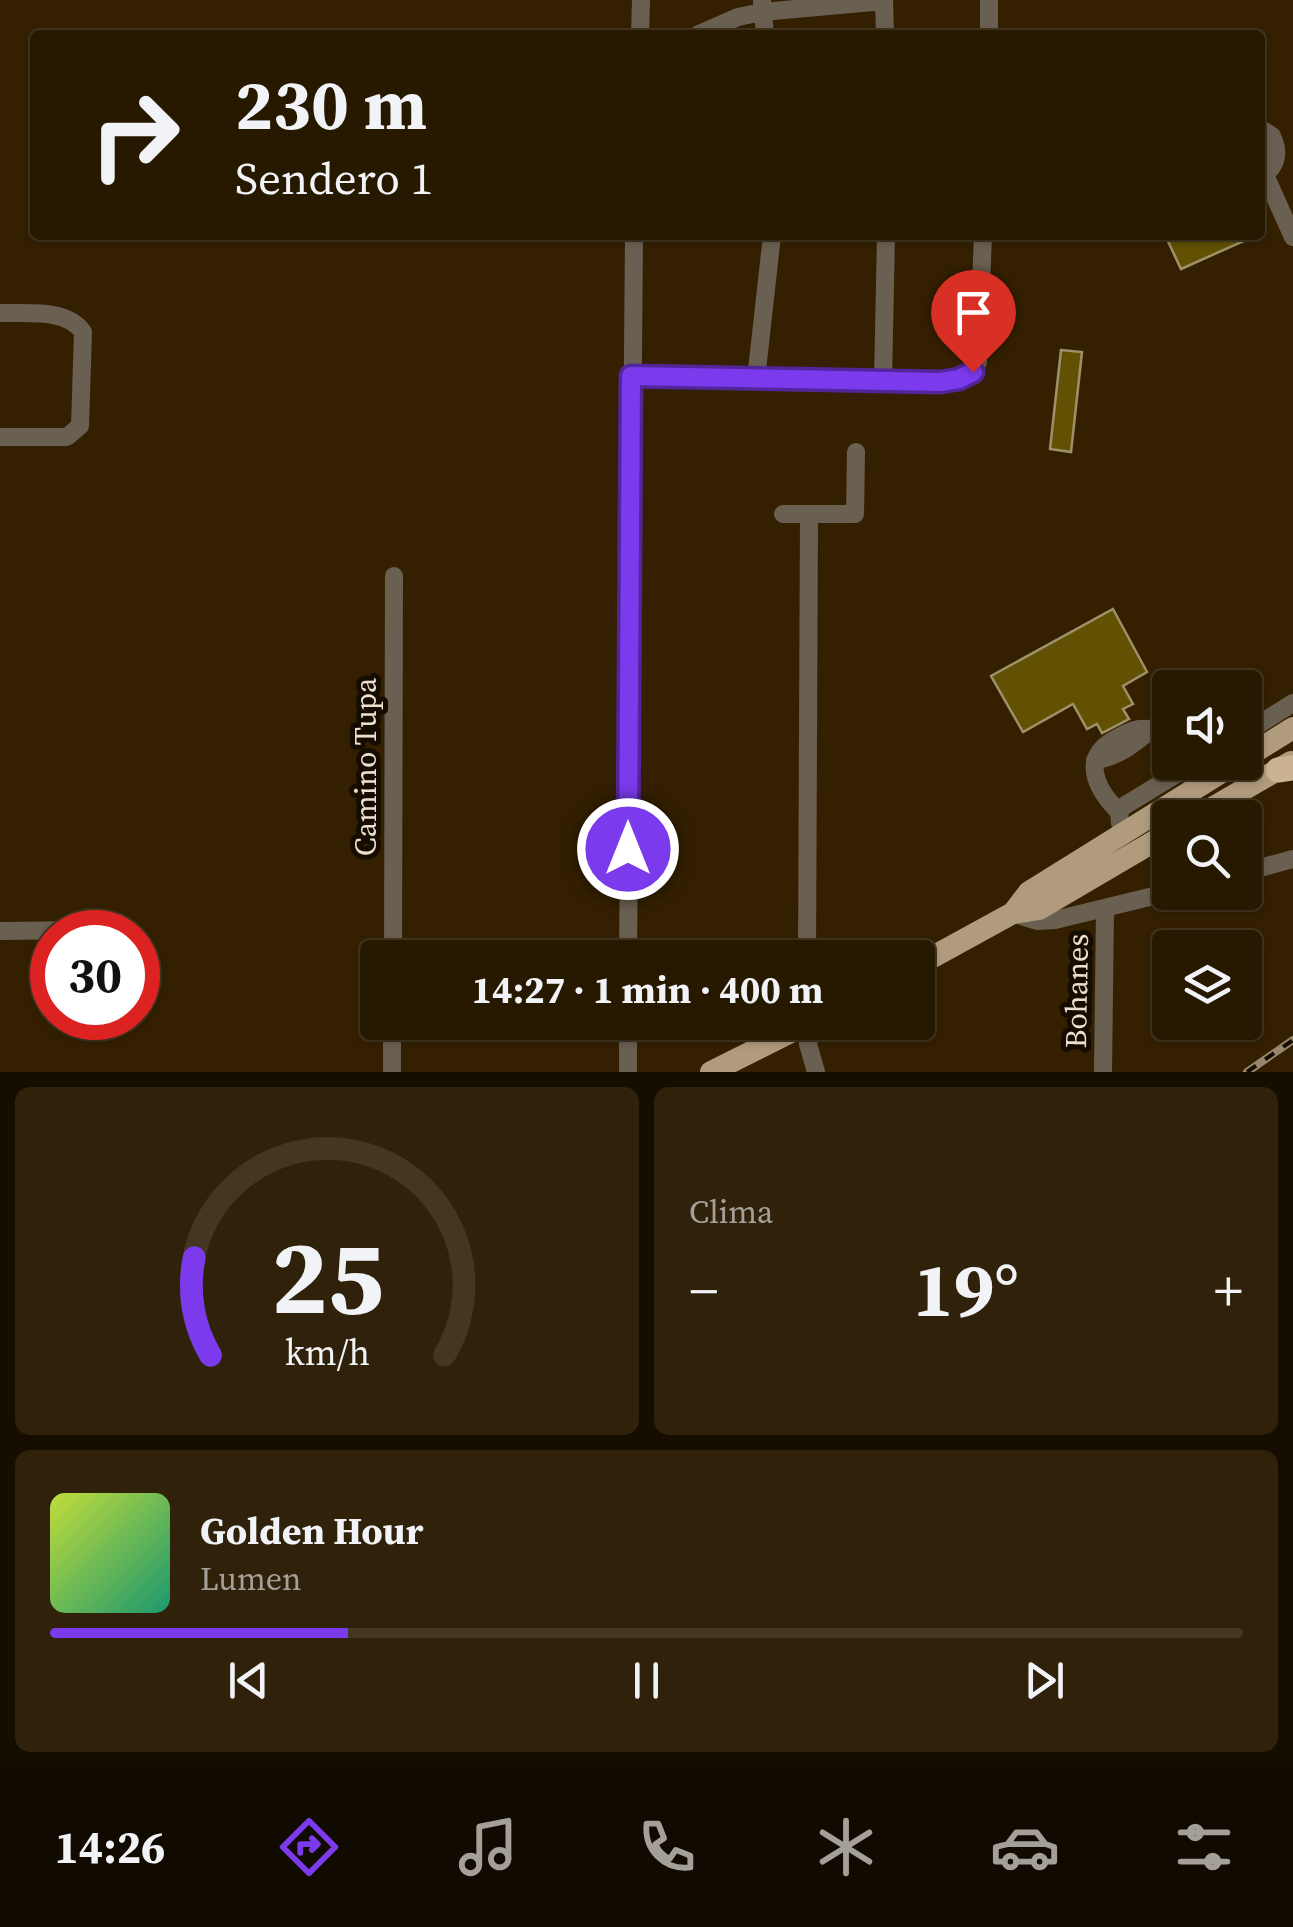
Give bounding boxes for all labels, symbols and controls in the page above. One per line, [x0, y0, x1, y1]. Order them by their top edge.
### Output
text: 230 m [235, 56, 427, 152]
icon: right [70, 70, 200, 200]
text: Sendero 1 [235, 147, 433, 209]
pin [931, 270, 1016, 373]
icon: arrive [946, 285, 1001, 340]
map controls [1152, 670, 1262, 1040]
button: sound [1152, 670, 1262, 780]
street label: Camino Tupa [345, 677, 386, 856]
position arrow [576, 797, 680, 901]
button: search [1152, 800, 1262, 910]
speed limit sign: 30 [30, 910, 160, 1040]
button: layers [1152, 930, 1262, 1040]
street label: Bohanes [1055, 933, 1098, 1049]
text: 14:27 · 1 min · 400 m [471, 964, 824, 1016]
text: Clima [689, 1190, 773, 1234]
text: 25 [271, 1205, 383, 1348]
text: 19° [913, 1238, 1019, 1341]
text: − [689, 1253, 718, 1328]
text: + [1214, 1253, 1243, 1328]
text: km/h [284, 1328, 370, 1377]
text: Golden Hour [200, 1505, 423, 1557]
text: Lumen [200, 1557, 302, 1601]
icon: previous [221, 1653, 276, 1708]
icon: pause [619, 1653, 674, 1708]
icon: next [1017, 1653, 1072, 1708]
icon: directions [274, 1812, 344, 1882]
icon: music [453, 1812, 523, 1882]
icon: phone [632, 1812, 702, 1882]
icon: climate [811, 1812, 881, 1882]
icon: car [990, 1812, 1060, 1882]
icon: filters [1169, 1812, 1239, 1882]
text: 14:26 [54, 1816, 165, 1878]

